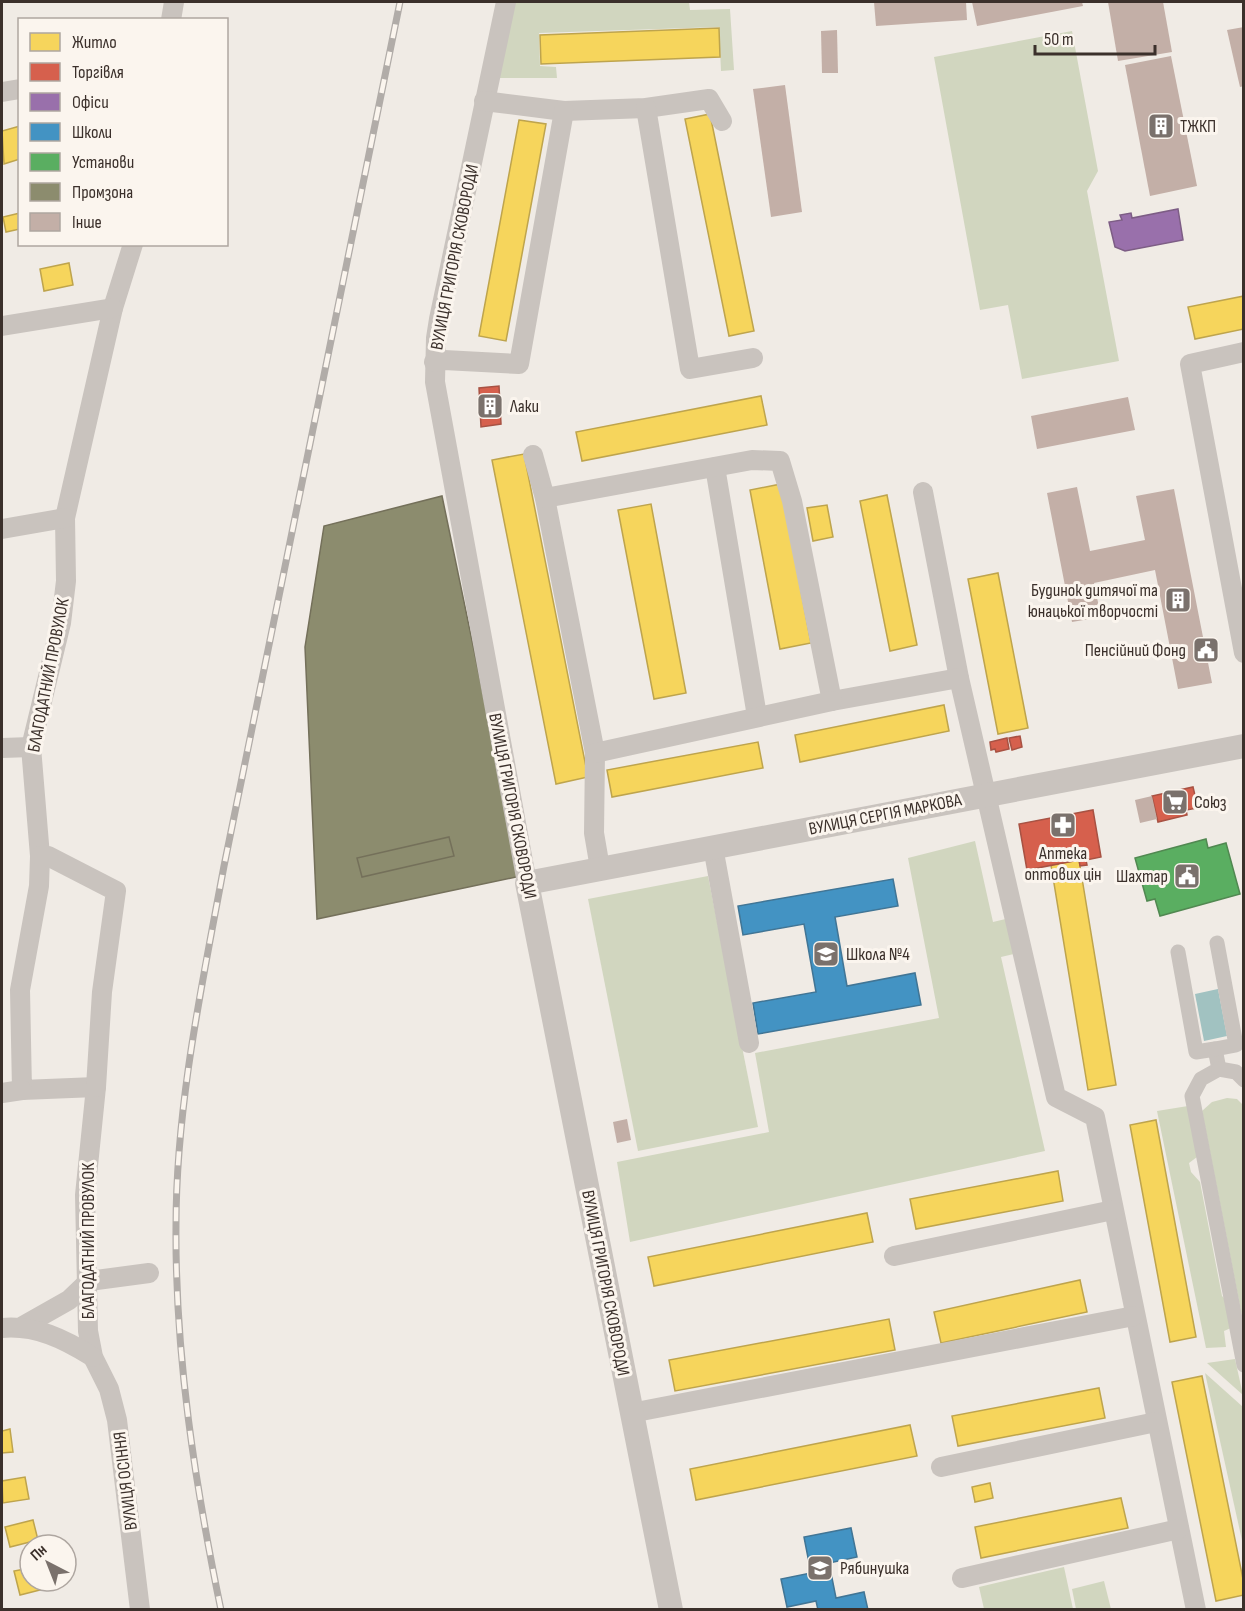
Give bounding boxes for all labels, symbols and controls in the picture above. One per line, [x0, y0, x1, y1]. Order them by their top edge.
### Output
legend [18, 18, 228, 246]
scale bar [1035, 18, 1155, 56]
text: 50 m [1044, 29, 1074, 50]
text: Житло [72, 32, 117, 53]
text: Торгівля [72, 62, 124, 83]
text: Офіси [72, 92, 109, 113]
building icon: ТЖКП [1146, 111, 1176, 141]
place label: ТЖКП [1180, 116, 1216, 137]
text: Школи [72, 122, 112, 143]
text: Установи [72, 152, 134, 173]
street label: ВУЛИЦЯ ГРИГОРІЯ СКОВОРОДИ [426, 162, 483, 352]
text: Промзона [72, 182, 133, 203]
text: Інше [72, 212, 102, 233]
building icon: Лаки [475, 391, 505, 421]
place label: Лаки [509, 396, 539, 417]
place label: Будинок дитячої та юнацької творчості [1028, 580, 1158, 622]
building icon: Будинок дитячої та юнацької творчості [1163, 585, 1193, 615]
street label: БЛАГОДАТНИЙ ПРОВУЛОК [23, 595, 74, 754]
public building icon: Пенсійний Фонд [1191, 635, 1221, 665]
place label: Пенсійний Фонд [1085, 640, 1186, 661]
street label: ВУЛИЦЯ ГРИГОРІЯ СКОВОРОДИ [484, 711, 541, 901]
supermarket icon: Союз [1160, 787, 1190, 817]
street label: ВУЛИЦЯ СЕРГІЯ МАРКОВА [807, 789, 963, 840]
place label: Союз [1194, 792, 1227, 813]
pharmacy icon: Аптека оптових цін [1048, 810, 1078, 840]
place label: Аптека оптових цін [1024, 843, 1102, 885]
public building icon: Шахтар [1172, 861, 1202, 891]
place label: Шахтар [1116, 866, 1168, 887]
school or university icon: Школа №4 [811, 939, 841, 969]
place label: Школа №4 [846, 944, 910, 965]
street label: БЛАГОДАТНИЙ ПРОВУЛОК [78, 1162, 99, 1319]
street label: ВУЛИЦЯ ГРИГОРІЯ СКОВОРОДИ [577, 1188, 634, 1378]
street label: ВУЛИЦЯ ОСІННЯ [109, 1430, 142, 1532]
north arrow [18, 1533, 78, 1593]
text: Пн [27, 1541, 51, 1565]
school or university icon: Рябинушка [805, 1553, 835, 1583]
place label: Рябинушка [840, 1558, 909, 1579]

